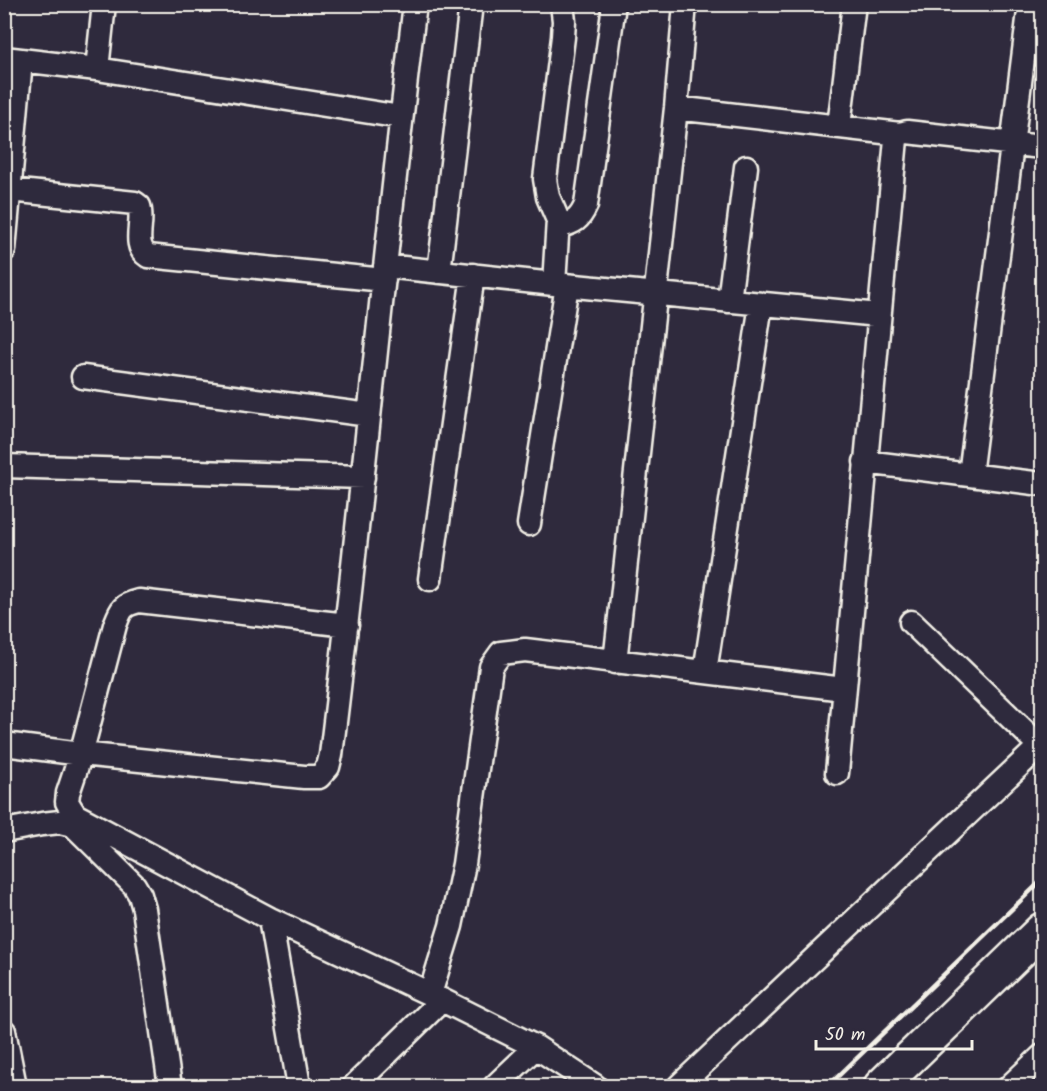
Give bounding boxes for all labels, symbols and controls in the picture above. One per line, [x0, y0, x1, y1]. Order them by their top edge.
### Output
scale bar [816, 1013, 972, 1051]
text: 50 m [825, 1021, 865, 1050]

